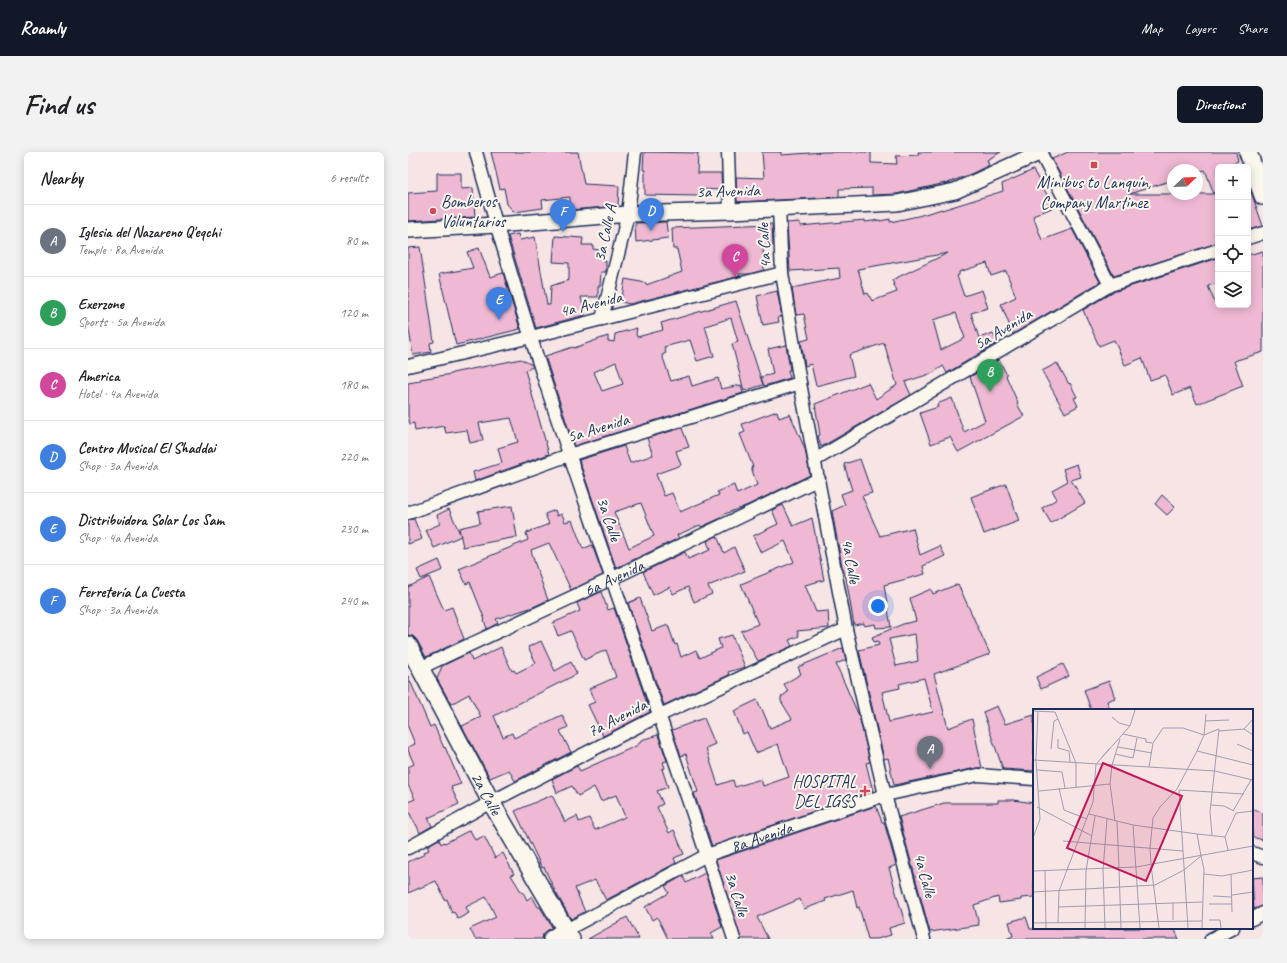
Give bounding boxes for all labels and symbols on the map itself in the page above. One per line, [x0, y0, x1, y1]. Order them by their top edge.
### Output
marker: Minibus to Lanquín, Company Martinez [1089, 160, 1099, 170]
north arrow [1167, 164, 1203, 200]
place label: Minibus to Lanquín, Company Martinez [1037, 172, 1151, 213]
street label: 3a Avenida [696, 179, 762, 203]
place label: Bomberos Voluntarios [441, 191, 507, 232]
pin: D [638, 198, 664, 231]
pin: F [550, 199, 576, 232]
street label: 3a Calle A [589, 201, 622, 264]
marker: Bomberos Voluntarios [428, 206, 438, 216]
street label: 4a Calle [752, 221, 776, 269]
pin: C [722, 244, 748, 277]
street label: 4a Avenida [558, 286, 626, 322]
pin: E [486, 287, 512, 320]
street label: 5a Avenida [970, 303, 1037, 354]
pin: B [977, 359, 1003, 392]
street label: 5a Avenida [564, 408, 633, 447]
street label: 3a Calle [592, 494, 627, 545]
street label: 4a Calle [837, 537, 866, 587]
street label: 6a Avenida [581, 554, 649, 601]
your location [868, 596, 888, 616]
street label: 7a Avenida [584, 693, 652, 742]
inset map [1033, 709, 1253, 929]
pin: A [917, 736, 943, 769]
street label: 2a Calle [467, 769, 507, 820]
place label: HOSPITAL DEL IGSS [793, 771, 859, 812]
marker: HOSPITAL DEL IGSS [859, 785, 871, 797]
street label: 8a Avenida [728, 816, 796, 857]
street label: 4a Calle [909, 850, 941, 901]
street label: 3a Calle [720, 869, 754, 920]

